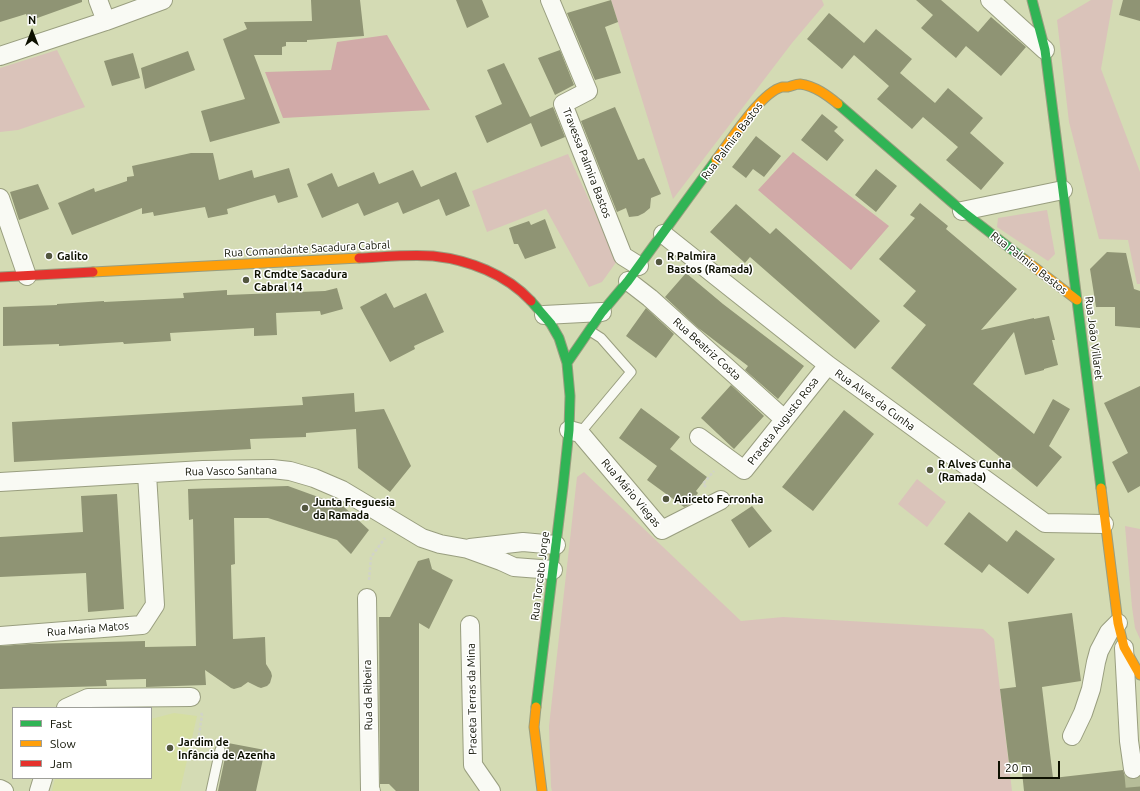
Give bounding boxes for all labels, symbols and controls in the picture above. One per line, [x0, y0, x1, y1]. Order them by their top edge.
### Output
north arrow [12, 12, 52, 52]
text: N [28, 14, 36, 26]
street label: Rua Palmira Bastos [699, 100, 765, 182]
street label: Travessa Palmira Bastos [560, 106, 614, 220]
street label: Rua Palmira Bastos [988, 229, 1070, 297]
street label: Rua Comandante Sacadura Cabral [224, 238, 390, 260]
place label: Galito [57, 249, 88, 263]
place label: R Palmira Bastos (Ramada) [667, 249, 753, 275]
marker: Galito [44, 251, 54, 261]
marker: R Palmira Bastos (Ramada) [654, 257, 664, 267]
place label: R Cmdte Sacadura Cabral 14 [254, 267, 347, 293]
marker: R Cmdte Sacadura Cabral 14 [241, 275, 251, 285]
street label: Rua João Villaret [1082, 296, 1106, 380]
street label: Rua Beatriz Costa [670, 315, 744, 383]
street label: Rua Alves da Cunha [832, 367, 918, 433]
street label: Praceta Augusto Rosa [745, 374, 821, 468]
street label: Rua Mário Viegas [599, 456, 663, 530]
place label: R Alves Cunha (Ramada) [938, 457, 1011, 483]
street label: Rua Vasco Santana [185, 464, 277, 478]
marker: R Alves Cunha (Ramada) [925, 465, 935, 475]
place label: Aniceto Ferronha [674, 492, 763, 506]
marker: Aniceto Ferronha [661, 494, 671, 504]
place label: Junta Freguesia da Ramada [313, 495, 395, 521]
marker: Junta Freguesia da Ramada [300, 503, 310, 513]
street label: Rua Torcato Jorge [528, 531, 552, 621]
street label: Rua Maria Matos [46, 619, 130, 639]
street label: Praceta Terras da Mina [464, 643, 480, 755]
street label: Rua da Ribeira [361, 660, 375, 730]
legend [12, 707, 152, 779]
text: Fast [50, 717, 72, 730]
place label: Jardim de Infância de Azenha [178, 735, 276, 761]
text: Slow [50, 737, 76, 750]
marker: Jardim de Infância de Azenha [165, 743, 175, 753]
scale bar [1000, 753, 1062, 779]
text: Jam [50, 757, 72, 770]
text: 20 m [1005, 761, 1032, 774]

